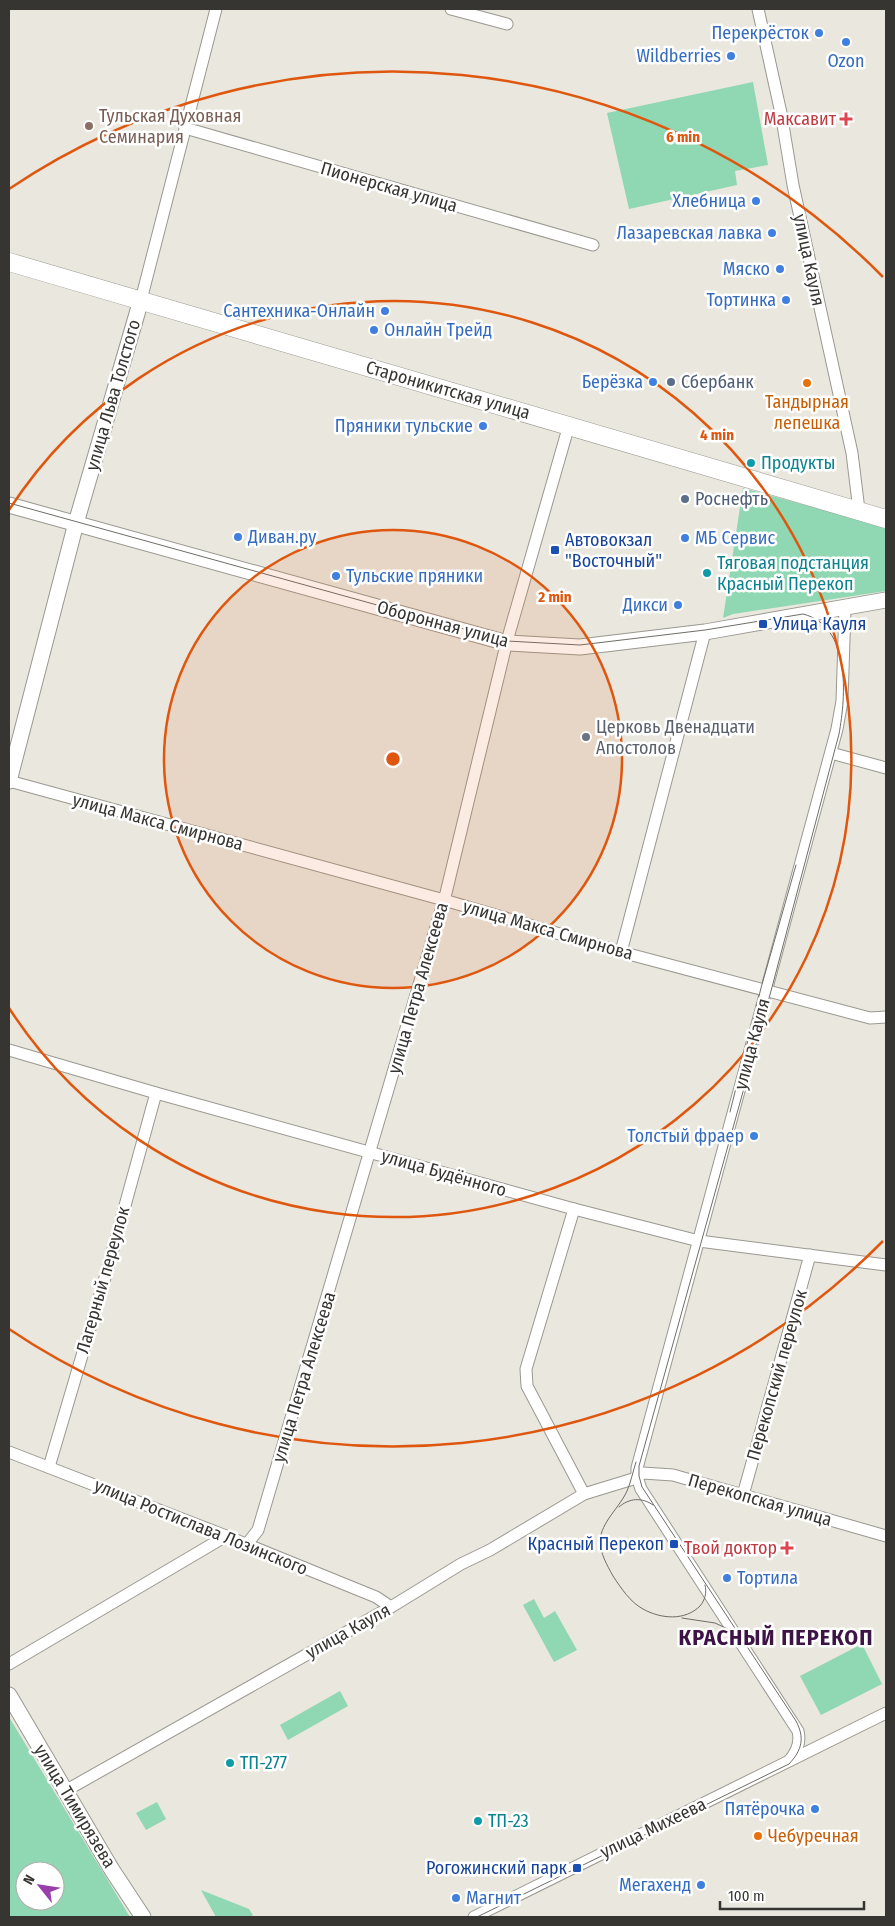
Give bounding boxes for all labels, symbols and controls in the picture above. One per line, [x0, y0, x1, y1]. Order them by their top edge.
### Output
place label: Перекрёсток [711, 22, 810, 44]
marker: Перекрёсток [813, 27, 825, 39]
marker: Ozon [840, 36, 852, 48]
place label: Wildberries [637, 45, 721, 67]
marker: Wildberries [725, 50, 737, 62]
place label: Ozon [827, 50, 865, 72]
place label: Тульская Духовная Семинария [99, 105, 241, 148]
place label: Максавит [764, 108, 837, 130]
marker: Максавит [840, 113, 852, 125]
marker: Тульская Духовная Семинария [83, 120, 95, 132]
text: 6 min [666, 128, 700, 146]
street label: Пионерская улица [318, 157, 460, 217]
place label: Хлебница [672, 190, 746, 212]
marker: Хлебница [750, 195, 762, 207]
street label: улица Кауля [789, 212, 829, 308]
place label: Лазаревская лавка [617, 222, 762, 244]
marker: Лазаревская лавка [766, 227, 778, 239]
place label: Мяско [723, 258, 770, 280]
marker: Мяско [774, 263, 786, 275]
place label: Тортинка [706, 289, 776, 311]
marker: Тортинка [780, 294, 792, 306]
place label: Сантехника-Онлайн [223, 300, 375, 322]
marker: Сантехника-Онлайн [379, 305, 391, 317]
street label: улица Льва Толстого [81, 317, 145, 473]
place label: Онлайн Трейд [384, 319, 492, 341]
marker: Онлайн Трейд [368, 324, 380, 336]
street label: Староникитская улица [363, 356, 533, 424]
place label: Берёзка [582, 371, 643, 393]
place label: Сбербанк [681, 371, 754, 393]
marker: Берёзка [647, 376, 659, 388]
marker: Сбербанк [665, 376, 677, 388]
marker: Тандырная лепешка [801, 377, 813, 389]
place label: Тандырная лепешка [765, 391, 849, 434]
place label: Пряники тульские [335, 415, 473, 437]
marker: Пряники тульские [477, 420, 489, 432]
text: 4 min [700, 426, 734, 444]
place label: Продукты [761, 452, 836, 474]
marker: Продукты [745, 457, 757, 469]
place label: Роснефть [695, 488, 768, 510]
marker: Роснефть [679, 493, 691, 505]
place label: Диван.ру [247, 526, 316, 548]
place label: МБ Сервис [695, 527, 775, 549]
place label: Автовокзал "Восточный" [565, 529, 662, 572]
marker: Диван.ру [232, 531, 244, 543]
marker: МБ Сервис [679, 532, 691, 544]
marker: Автовокзал "Восточный" [549, 544, 561, 556]
place label: Тяговая подстанция Красный Перекоп [717, 552, 869, 595]
place label: Тульские пряники [346, 565, 483, 587]
marker: Тяговая подстанция Красный Перекоп [701, 567, 713, 579]
marker: Тульские пряники [330, 570, 342, 582]
text: 2 min [537, 588, 572, 606]
place label: Дикси [622, 594, 668, 616]
street label: Оборонная улица [375, 596, 511, 652]
marker: Дикси [672, 599, 684, 611]
place label: Улица Кауля [772, 613, 866, 635]
marker: Улица Кауля [757, 618, 769, 630]
place label: Церковь Двенадцати Апостолов [596, 716, 755, 759]
marker: Церковь Двенадцати Апостолов [580, 731, 592, 743]
centre of rings [384, 750, 402, 768]
street label: улица Макса Смирнова [70, 789, 246, 855]
street label: улица Макса Смирнова [460, 895, 636, 965]
street label: улица Петра Алексеева [383, 900, 453, 1076]
street label: улица Кауля [729, 996, 775, 1092]
place label: Толстый фраер [627, 1125, 744, 1147]
marker: Толстый фраер [748, 1130, 760, 1142]
street label: улица Будённого [379, 1145, 509, 1201]
street label: Лагерный переулок [72, 1204, 135, 1356]
street label: Перекопский переулок [742, 1286, 812, 1463]
street label: улица Петра Алексеева [268, 1289, 340, 1465]
street label: Перекопская улица [686, 1469, 835, 1531]
street label: улица Ростислава Лозинского [91, 1474, 311, 1580]
place label: Красный Перекоп [527, 1533, 664, 1555]
place label: Твой доктор [684, 1537, 777, 1559]
marker: Красный Перекоп [668, 1538, 680, 1550]
marker: Твой доктор [781, 1542, 793, 1554]
place label: Тортила [737, 1567, 798, 1589]
marker: Тортила [721, 1572, 733, 1584]
street label: улица Кауля [302, 1599, 394, 1663]
district label: КРАСНЫЙ ПЕРЕКОП [679, 1624, 873, 1651]
street label: улица Тимирязева [29, 1740, 121, 1872]
place label: ТП-277 [240, 1752, 287, 1774]
marker: ТП-277 [224, 1757, 236, 1769]
street label: улица Михеева [597, 1793, 710, 1863]
place label: Пятёрочка [725, 1798, 805, 1820]
marker: Пятёрочка [809, 1803, 821, 1815]
place label: ТП-23 [488, 1810, 529, 1832]
marker: ТП-23 [472, 1815, 484, 1827]
place label: Чебуречная [768, 1825, 859, 1847]
marker: Чебуречная [752, 1830, 764, 1842]
place label: Рогожинский парк [426, 1857, 568, 1879]
north arrow [15, 1861, 65, 1911]
marker: Рогожинский парк [571, 1862, 583, 1874]
text: N [20, 1872, 39, 1888]
place label: Мегахенд [619, 1874, 691, 1896]
scale bar [720, 1878, 864, 1910]
marker: Мегахенд [695, 1879, 707, 1891]
place label: Магнит [466, 1887, 522, 1909]
text: 100 m [728, 1887, 765, 1905]
marker: Магнит [450, 1892, 462, 1904]

